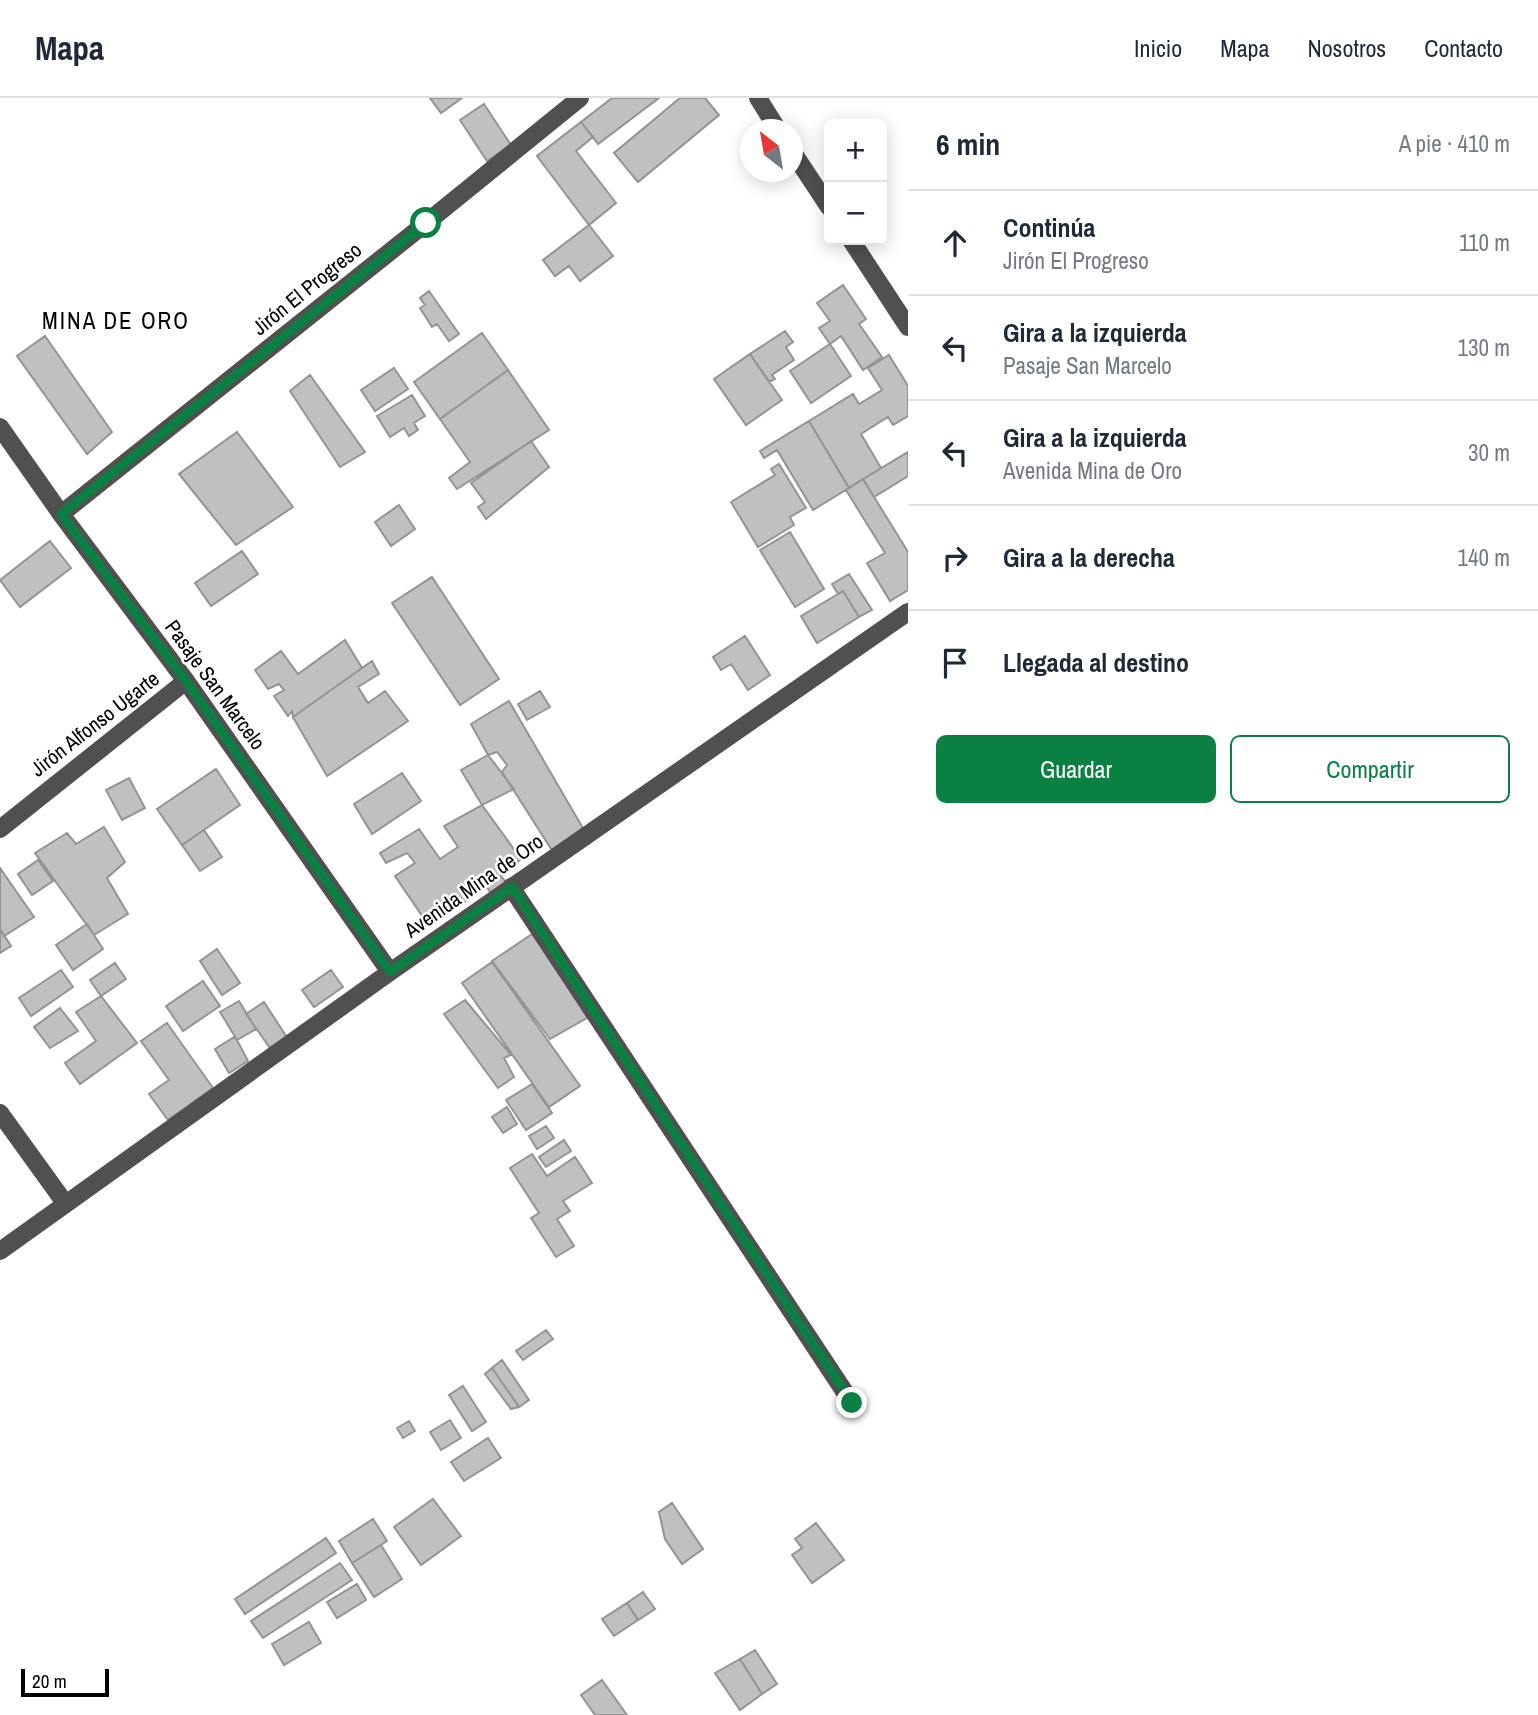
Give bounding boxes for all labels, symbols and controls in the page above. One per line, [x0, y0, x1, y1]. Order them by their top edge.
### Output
text: Mapa [35, 26, 104, 70]
text: Inicio [1134, 32, 1182, 64]
text: Mapa [1220, 32, 1269, 64]
text: Nosotros [1307, 32, 1386, 64]
text: Contacto [1424, 32, 1503, 64]
north arrow [740, 119, 803, 182]
map controls [824, 119, 887, 245]
button: + [824, 119, 887, 182]
text: 6 min [936, 124, 1000, 164]
text: A pie · 410 m [1399, 128, 1510, 159]
button: − [824, 182, 887, 245]
route start [410, 207, 441, 238]
text: Continúa [1003, 210, 1095, 245]
icon: ahead [936, 224, 974, 262]
text: 110 m [1459, 227, 1510, 258]
street label: Jirón El Progreso [246, 235, 368, 342]
text: Jirón El Progreso [1003, 245, 1149, 276]
district label: MINA DE ORO [42, 305, 190, 336]
text: Gira a la izquierda [1003, 315, 1187, 350]
icon: left [936, 329, 974, 367]
text: 130 m [1458, 332, 1510, 363]
text: Pasaje San Marcelo [1003, 350, 1172, 381]
text: Gira a la izquierda [1003, 420, 1187, 455]
icon: left [936, 434, 974, 472]
text: 30 m [1468, 437, 1510, 468]
text: Avenida Mina de Oro [1003, 455, 1182, 486]
icon: right [936, 539, 974, 577]
text: Gira a la derecha [1003, 540, 1175, 575]
text: 140 m [1458, 542, 1510, 573]
street label: Pasaje San Marcelo [158, 614, 272, 756]
icon: arrive [936, 644, 974, 682]
text: Llegada al destino [1003, 645, 1189, 680]
street label: Jirón Alfonso Ugarte [24, 664, 165, 783]
button: Guardar [936, 735, 1216, 803]
button: Compartir [1230, 735, 1510, 803]
street label: Avenida Mina de Oro [398, 827, 549, 945]
route end [836, 1387, 867, 1418]
scale bar [21, 1666, 108, 1698]
text: 20 m [32, 1668, 67, 1694]

